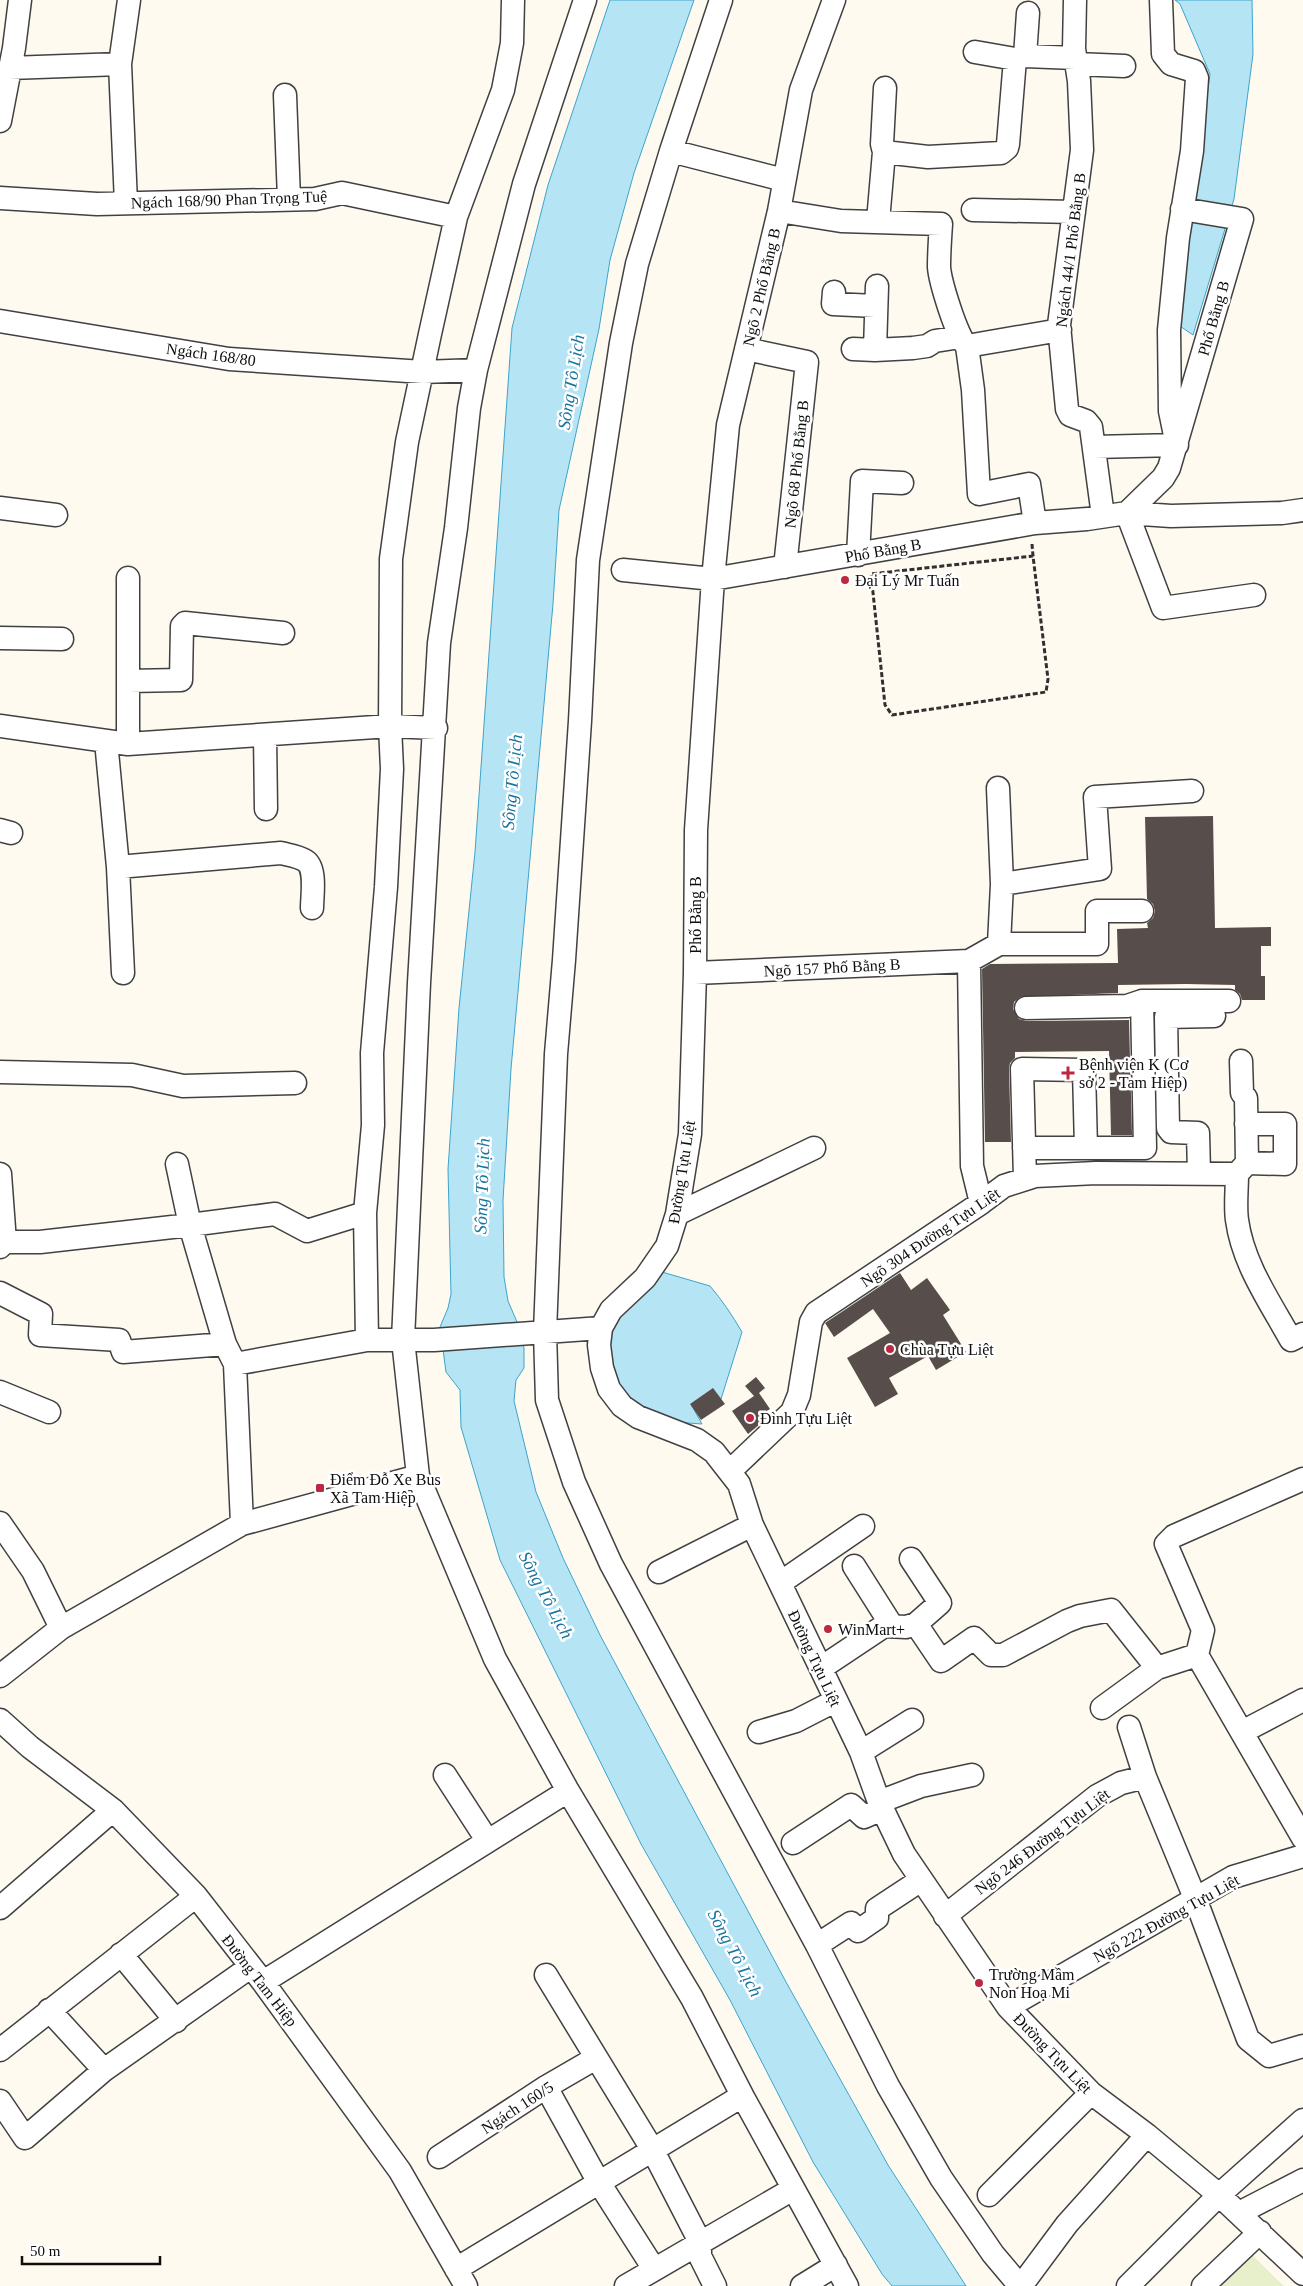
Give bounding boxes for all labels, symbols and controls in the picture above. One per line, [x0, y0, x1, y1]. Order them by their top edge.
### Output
street label: Ngách 44/1 Phố Bằng B [1053, 172, 1089, 328]
street label: Ngách 168/90 Phan Trọng Tuệ [131, 188, 328, 212]
street label: Ngõ 2 Phố Bằng B [740, 226, 784, 348]
street label: Phố Bằng B [1195, 279, 1233, 358]
water label: Sông Tô Lịch [554, 333, 588, 431]
street label: Ngách 168/80 [165, 340, 257, 370]
street label: Ngõ 68 Phố Bằng B [781, 399, 813, 529]
street label: Phố Bằng B [844, 535, 923, 567]
place label: Đại Lý Mr Tuấn [855, 572, 959, 590]
marker: Đại Lý Mr Tuấn [839, 574, 851, 586]
water label: Sông Tô Lịch [498, 733, 526, 831]
street label: Phố Bằng B [687, 876, 705, 954]
street label: Ngõ 157 Phố Bằng B [763, 955, 901, 981]
place label: Bệnh viện K (Cơ sở 2 - Tam Hiệp) [1079, 1056, 1189, 1092]
marker: Bệnh viện K (Cơ sở 2 - Tam Hiệp) [1061, 1066, 1075, 1080]
street label: Đường Tựu Liệt [665, 1119, 699, 1225]
water label: Sông Tô Lịch [470, 1138, 494, 1234]
street label: Ngõ 304 Đường Tựu Liệt [857, 1184, 1004, 1291]
place label: Chùa Tựu Liệt [900, 1341, 994, 1358]
marker: Chùa Tựu Liệt [884, 1343, 896, 1355]
place label: Đình Tựu Liệt [760, 1410, 852, 1427]
marker: Đình Tựu Liệt [744, 1412, 756, 1424]
place label: Điểm Đỗ Xe Bus Xã Tam Hiệp [330, 1471, 441, 1507]
marker: Điểm Đỗ Xe Bus Xã Tam Hiệp [314, 1482, 326, 1494]
water label: Sông Tô Lịch [515, 1548, 577, 1642]
street label: Đường Tựu Liệt [784, 1607, 845, 1710]
place label: WinMart+ [838, 1621, 905, 1638]
marker: WinMart+ [822, 1623, 834, 1635]
street label: Ngõ 246 Đường Tựu Liệt [972, 1785, 1114, 1898]
street label: Ngõ 222 Đường Tựu Liệt [1090, 1871, 1243, 1967]
water label: Sông Tô Lịch [704, 1906, 766, 2000]
street label: Đường Tam Hiệp [218, 1931, 301, 2030]
place label: Trường Mầm Non Hoạ Mi [989, 1966, 1075, 2001]
marker: Trường Mầm Non Hoạ Mi [973, 1977, 985, 1989]
street label: Đường Tựu Liệt [1009, 2010, 1095, 2098]
street label: Ngách 160/5 [478, 2078, 557, 2138]
scale bar [22, 2234, 160, 2266]
text: 50 m [30, 2243, 61, 2259]

